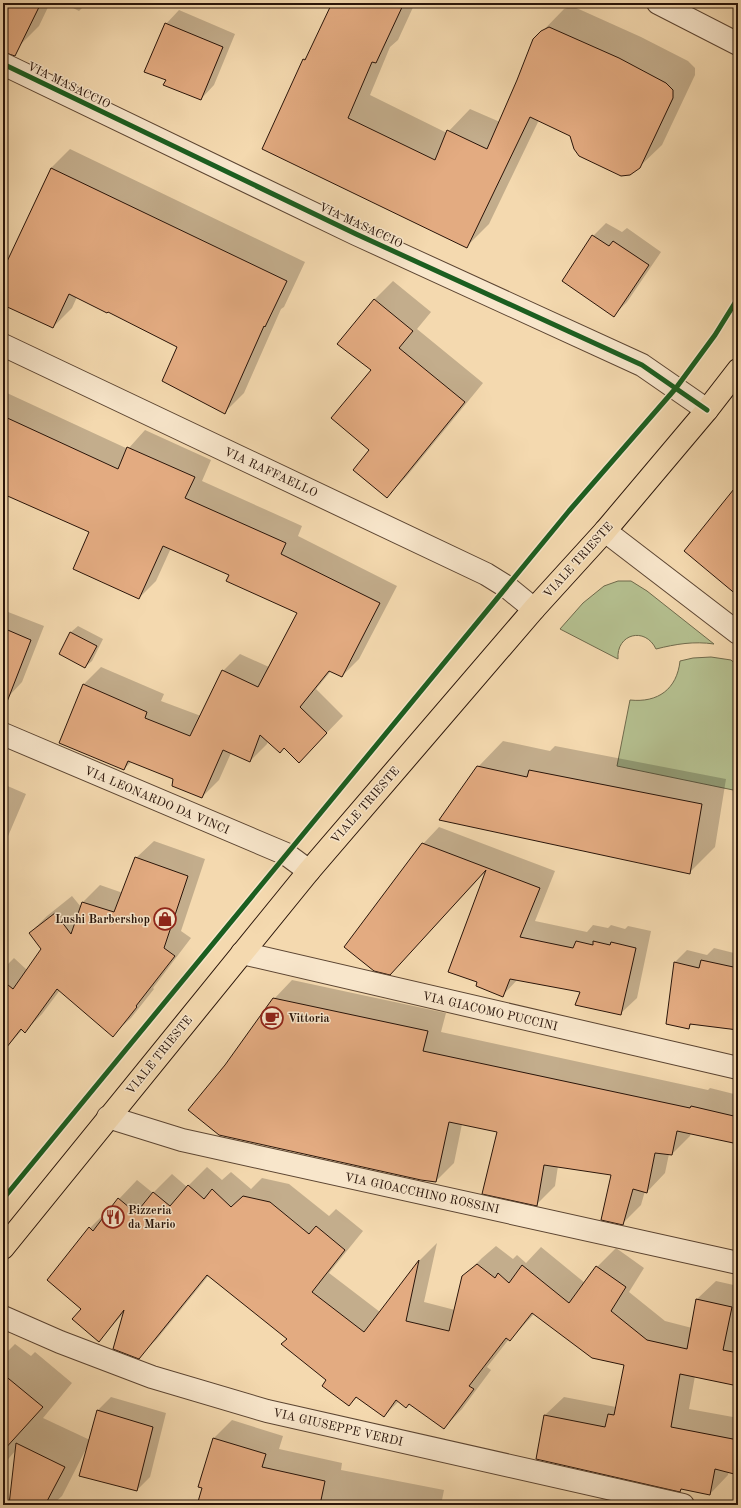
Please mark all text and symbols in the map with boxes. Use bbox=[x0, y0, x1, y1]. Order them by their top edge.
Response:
street label: VIA MASACCIO bbox=[25, 61, 112, 111]
street label: VIA MASACCIO bbox=[317, 201, 404, 251]
street label: VIA RAFFAELLO bbox=[222, 446, 319, 500]
street label: VIALE TRIESTE bbox=[542, 521, 616, 601]
street label: VIA LEONARDO DA VINCI bbox=[82, 765, 231, 837]
street label: VIALE TRIESTE bbox=[329, 765, 402, 846]
shop icon: Lushi Barbershop bbox=[152, 906, 178, 932]
place label: Lushi Barbershop bbox=[55, 914, 150, 926]
street label: VIA GIACOMO PUCCINI bbox=[421, 991, 559, 1033]
cafe icon: Vittoria bbox=[259, 1005, 285, 1031]
place label: Vittoria bbox=[288, 1013, 330, 1025]
street label: VIALE TRIESTE bbox=[124, 1014, 195, 1097]
street label: VIA GIOACCHINO ROSSINI bbox=[343, 1172, 501, 1216]
restaurant icon: Pizzeria da Mario bbox=[100, 1204, 126, 1230]
place label: Pizzeria da Mario bbox=[128, 1205, 176, 1231]
street label: VIA GIUSEPPE VERDI bbox=[272, 1407, 404, 1449]

